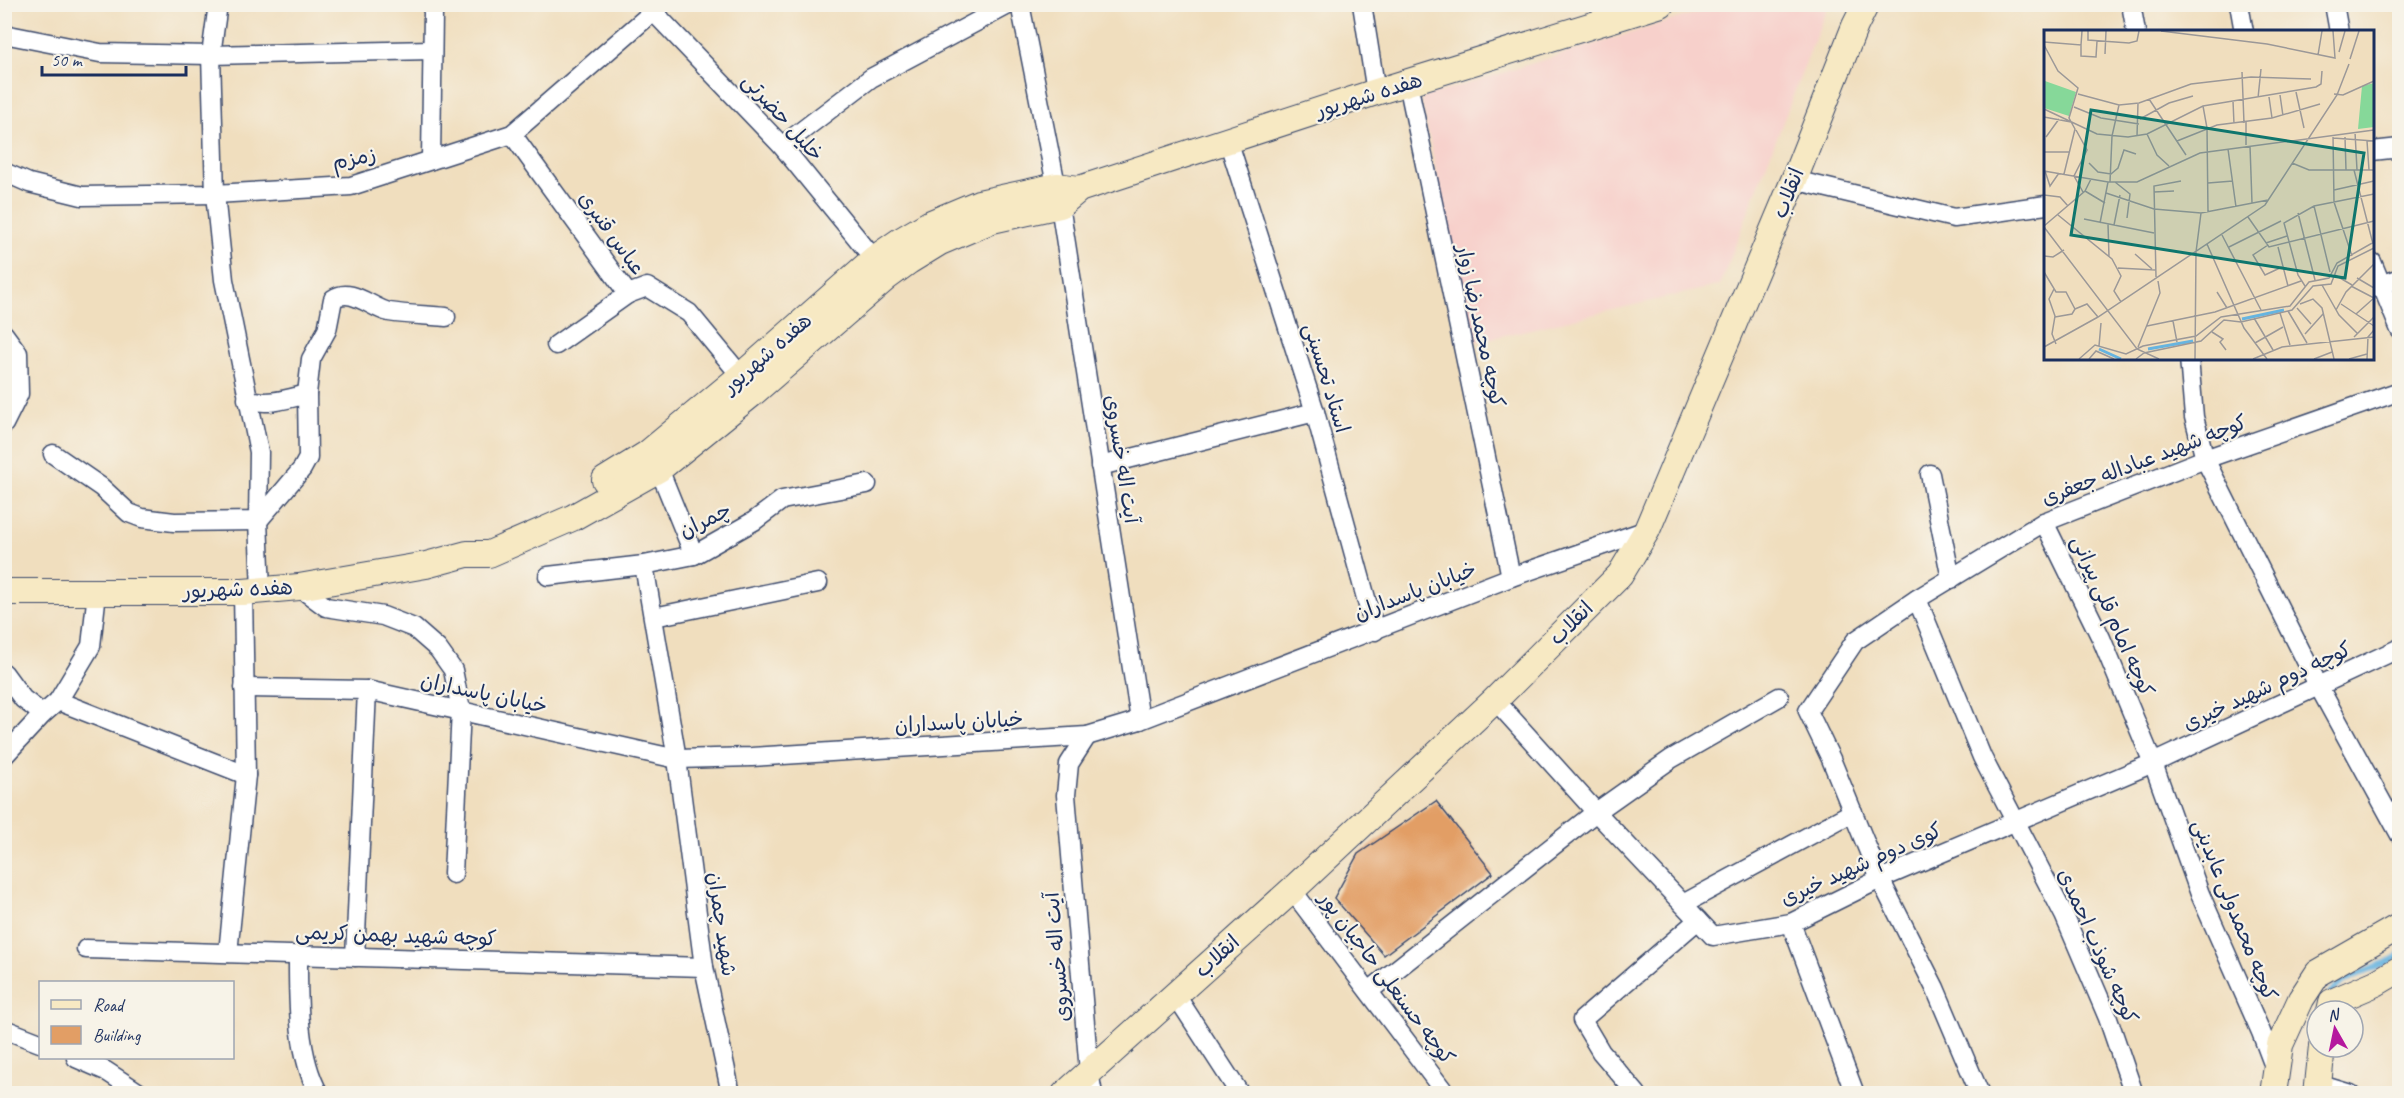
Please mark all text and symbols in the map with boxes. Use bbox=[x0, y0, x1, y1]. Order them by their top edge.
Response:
inset map bbox=[2044, 30, 2374, 360]
scale bar bbox=[42, 39, 186, 77]
text: 50 m bbox=[51, 49, 84, 71]
street label: هفده شهریور bbox=[1311, 66, 1425, 124]
street label: خلیل حضرتی bbox=[736, 68, 829, 167]
street label: زمزم bbox=[330, 141, 379, 178]
street label: انقلاب bbox=[1766, 164, 1810, 222]
street label: عباس قنبری bbox=[573, 186, 651, 280]
street label: کوچه محمدرضا زوار bbox=[1451, 240, 1511, 410]
street label: هفده شهریور bbox=[715, 307, 817, 400]
street label: استاد تحسینی bbox=[1297, 320, 1356, 436]
street label: آیت اله خسروی bbox=[1099, 393, 1145, 526]
street label: کوچه شهید عباداله جعفری bbox=[2038, 409, 2250, 511]
street label: چمران bbox=[675, 496, 735, 544]
street label: کوچه امام قلی پیرانی bbox=[2063, 531, 2160, 702]
street label: خیابان پاسداران bbox=[1350, 556, 1480, 626]
street label: هفده شهریور bbox=[180, 574, 294, 604]
street label: انقلاب bbox=[1543, 595, 1599, 651]
street label: کوچه دوم شهید خیری bbox=[2179, 636, 2357, 739]
street label: خیابان پاسداران bbox=[418, 667, 550, 719]
street label: خیابان پاسداران bbox=[894, 706, 1024, 738]
street label: کوچه محمدولی عابدینی bbox=[2186, 815, 2283, 1005]
street label: کوی دوم شهید خیری bbox=[1776, 817, 1947, 914]
street label: کوچه شوذب احمدی bbox=[2052, 864, 2144, 1028]
street label: شهید چمران bbox=[702, 870, 742, 978]
street label: کوچه حسنعلی حاجیان پور bbox=[1311, 885, 1461, 1070]
street label: آیت اله خسروی bbox=[1038, 890, 1076, 1023]
street label: کوچه شهید بهمن کریمی bbox=[295, 918, 497, 953]
street label: انقلاب bbox=[1189, 929, 1245, 983]
legend bbox=[39, 981, 234, 1059]
text: Road bbox=[93, 994, 126, 1016]
north arrow bbox=[2305, 999, 2365, 1059]
text: N bbox=[2326, 1004, 2342, 1026]
text: Building bbox=[93, 1024, 142, 1046]

